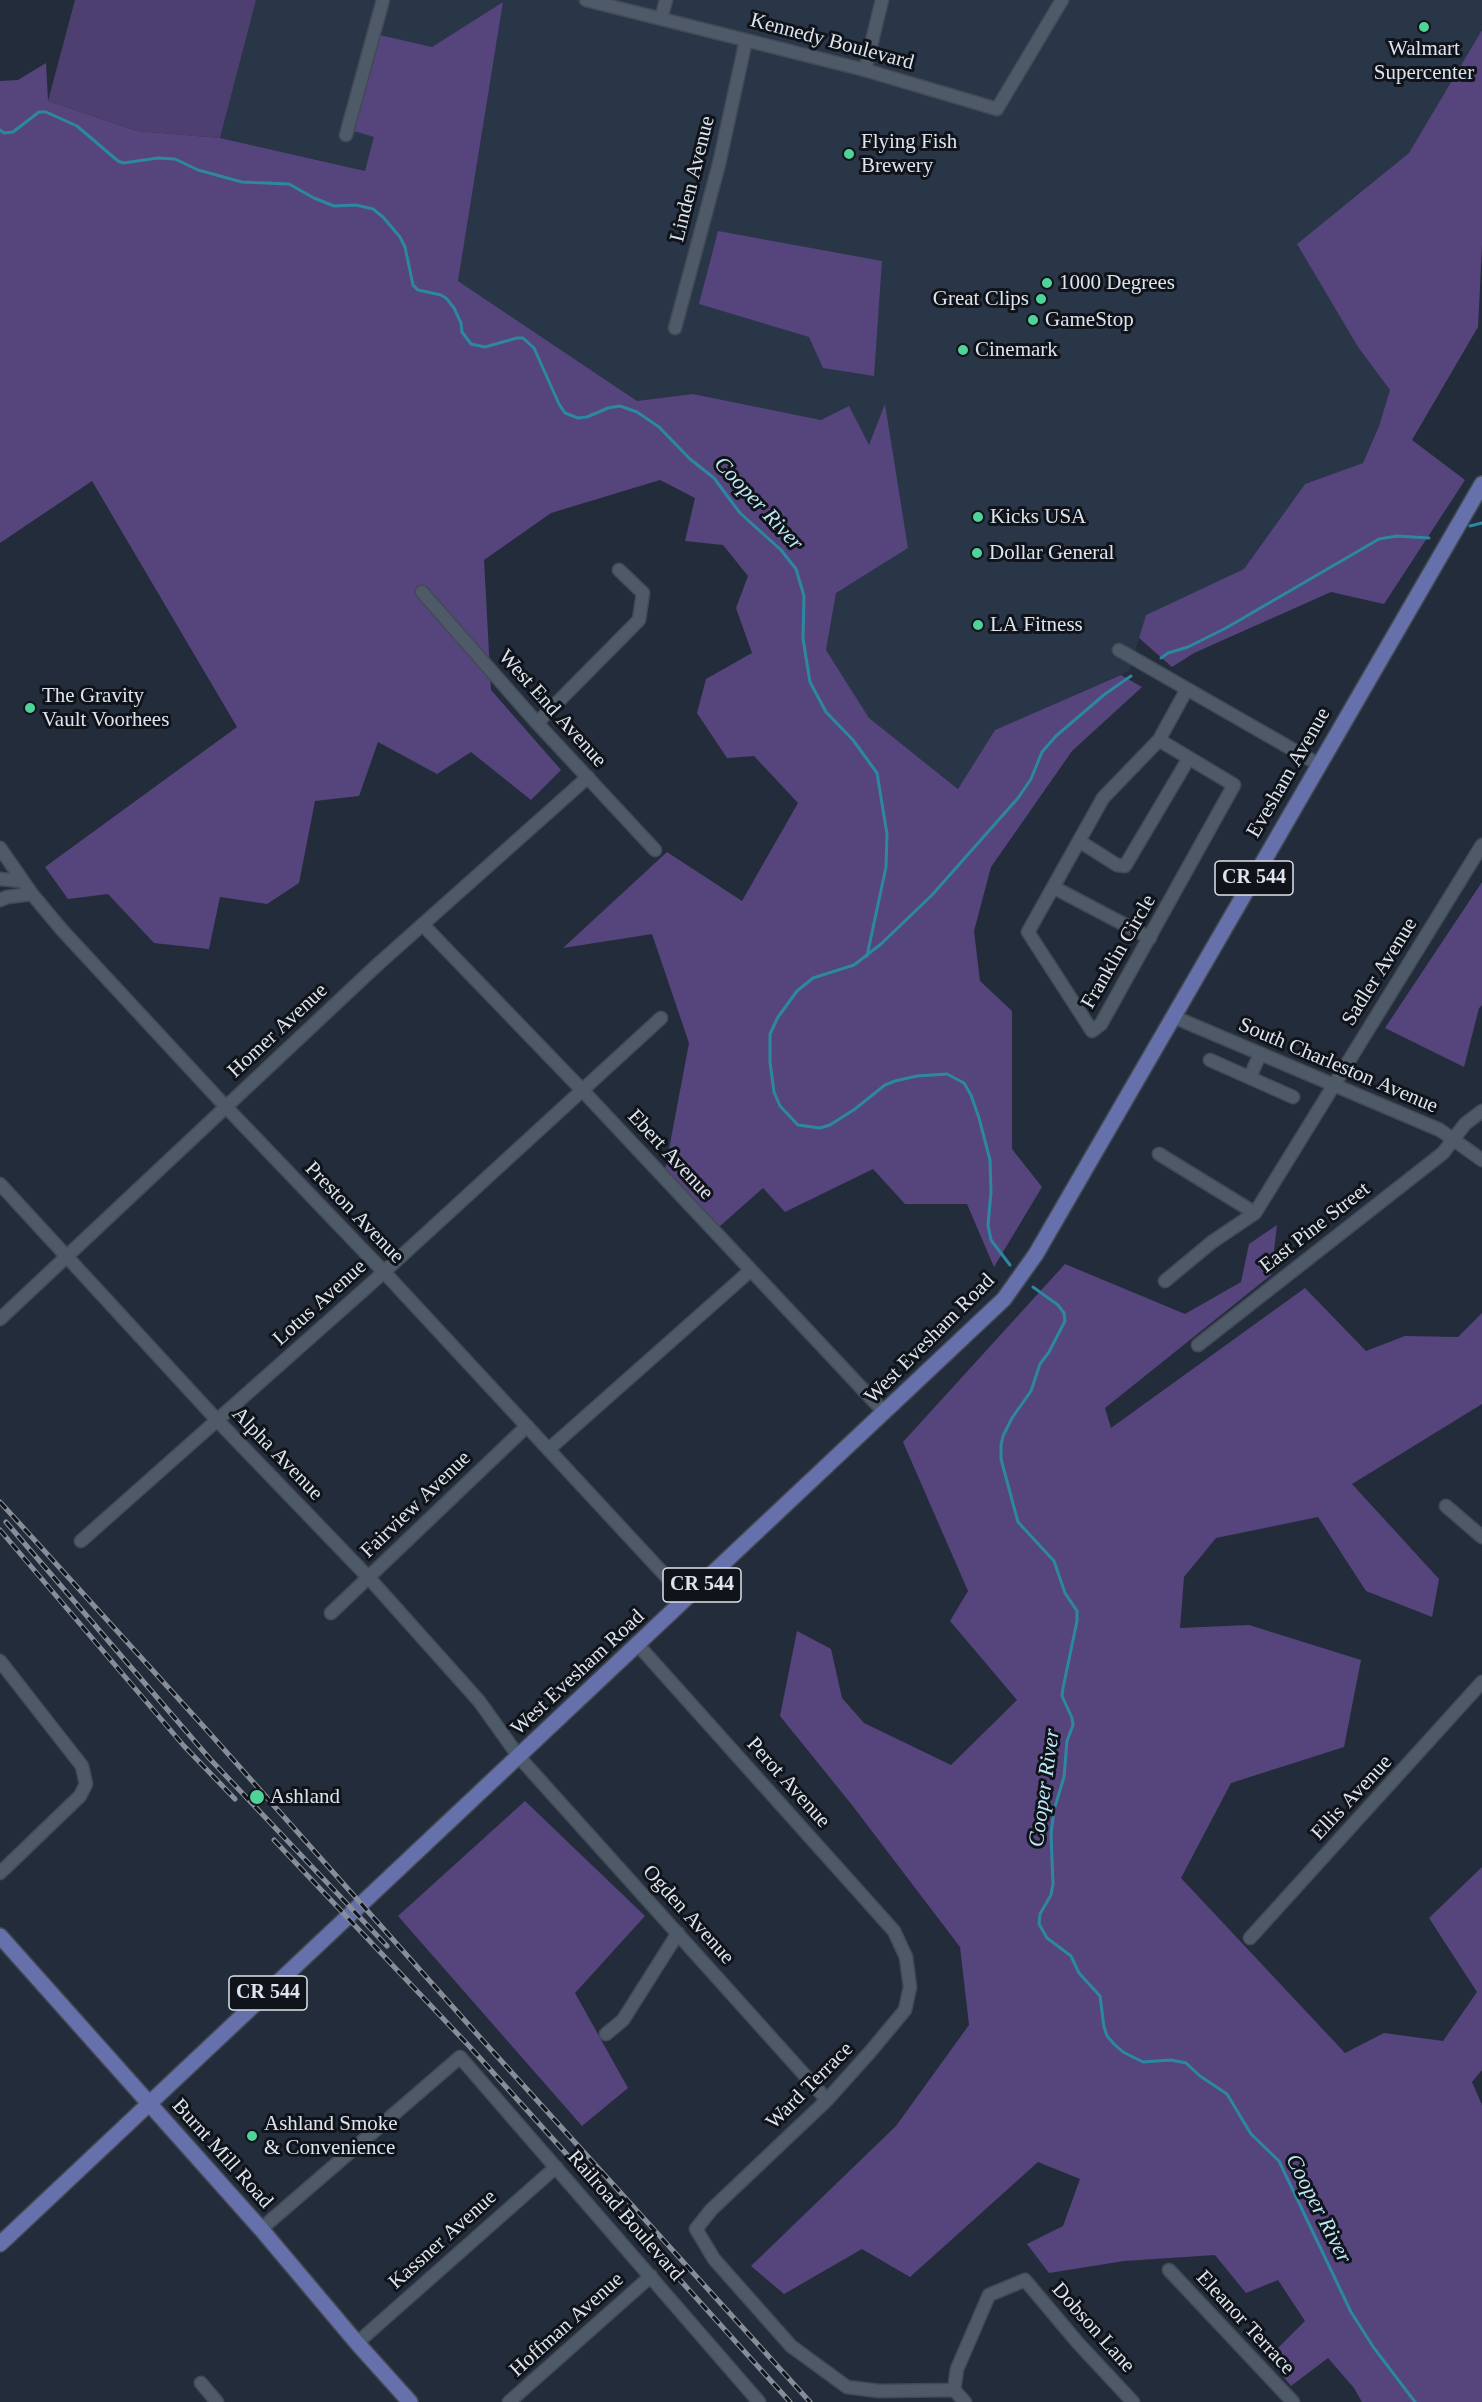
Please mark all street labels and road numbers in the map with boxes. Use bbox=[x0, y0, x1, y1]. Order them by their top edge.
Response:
street label: Kennedy Boulevard bbox=[747, 8, 917, 76]
street label: Linden Avenue bbox=[665, 114, 721, 244]
street label: West End Avenue bbox=[493, 645, 611, 773]
street label: Evesham Avenue bbox=[1242, 703, 1336, 843]
road number: CR 544 bbox=[1215, 861, 1293, 895]
street label: Franklin Circle bbox=[1076, 890, 1162, 1014]
street label: Sadler Avenue bbox=[1337, 913, 1423, 1031]
street label: Homer Avenue bbox=[223, 978, 333, 1084]
street label: South Charleston Avenue bbox=[1234, 1013, 1442, 1119]
street label: Ebert Avenue bbox=[622, 1105, 718, 1205]
street label: Preston Avenue bbox=[299, 1157, 409, 1269]
street label: East Pine Street bbox=[1255, 1177, 1375, 1279]
street label: Lotus Avenue bbox=[268, 1255, 372, 1351]
street label: West Evesham Road bbox=[860, 1269, 1000, 1409]
street label: Alpha Avenue bbox=[226, 1402, 328, 1506]
street label: Fairview Avenue bbox=[356, 1446, 476, 1564]
road number: CR 544 bbox=[663, 1568, 741, 1602]
street label: West Evesham Road bbox=[506, 1605, 650, 1741]
street label: Perot Avenue bbox=[741, 1732, 835, 1834]
street label: Ellis Avenue bbox=[1306, 1750, 1398, 1846]
street label: Ogden Avenue bbox=[637, 1860, 739, 1970]
road number: CR 544 bbox=[229, 1976, 307, 2010]
street label: Ward Terrace bbox=[761, 2037, 859, 2135]
street label: Burnt Mill Road bbox=[166, 2094, 278, 2214]
street label: Railroad Boulevard bbox=[561, 2145, 689, 2287]
street label: Kassner Avenue bbox=[384, 2185, 502, 2295]
street label: Eleanor Terrace bbox=[1190, 2266, 1300, 2380]
street label: Hoffman Avenue bbox=[505, 2267, 629, 2383]
street label: Dobson Lane bbox=[1046, 2278, 1140, 2378]

